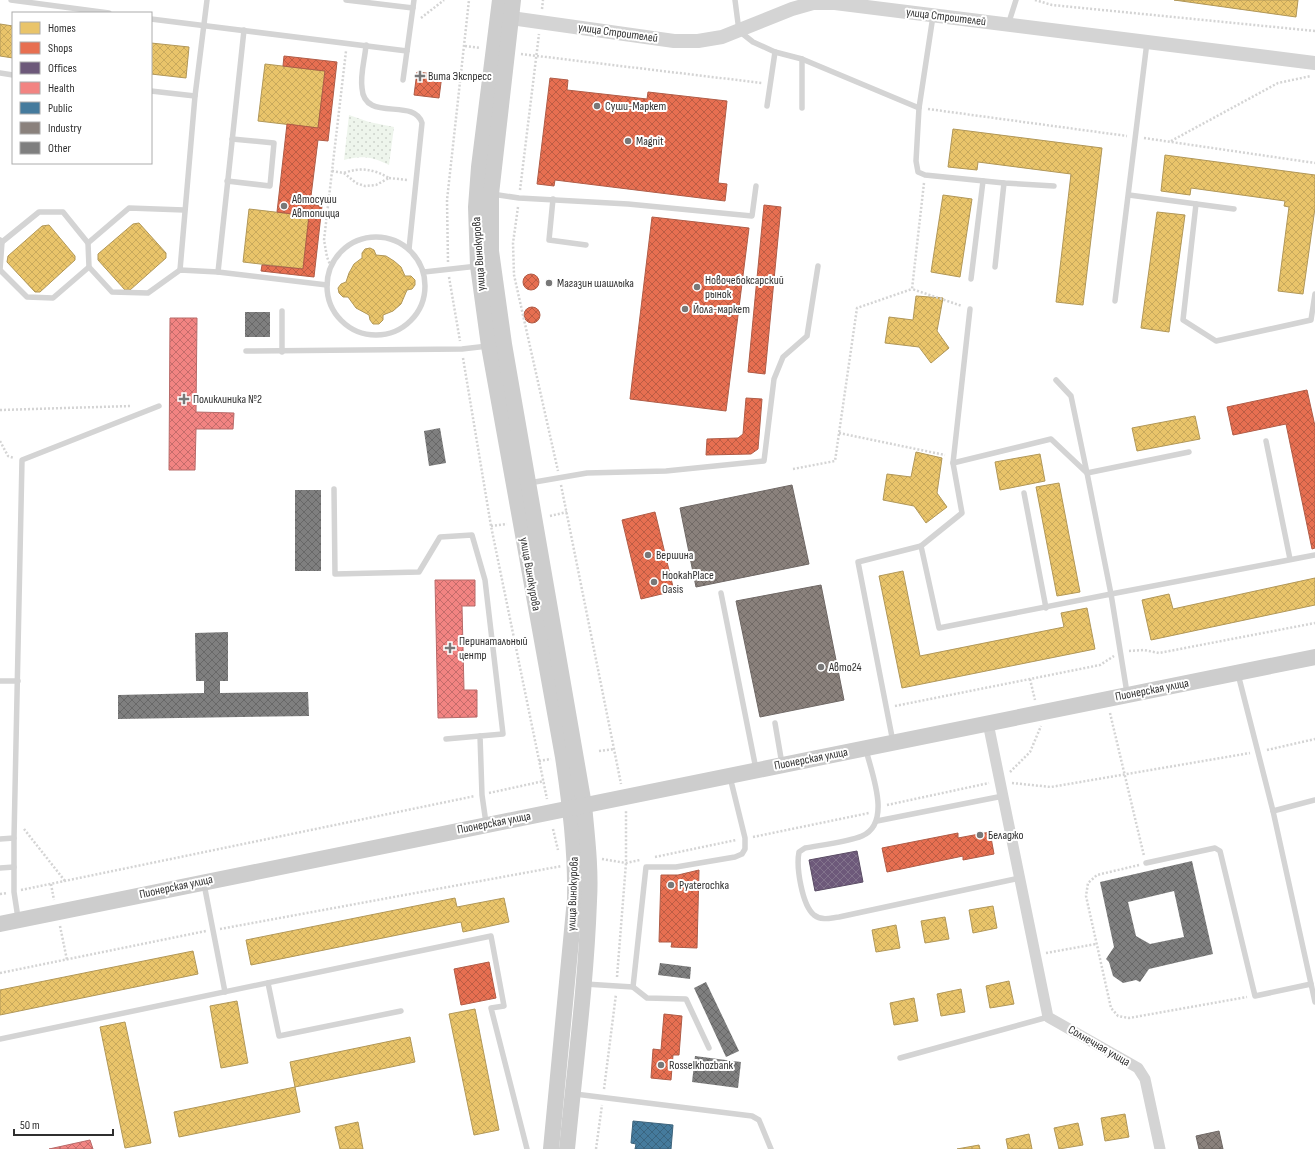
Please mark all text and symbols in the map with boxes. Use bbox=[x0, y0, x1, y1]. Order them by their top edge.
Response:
street label: улица Строителей bbox=[905, 5, 987, 29]
legend bbox=[12, 12, 152, 164]
street label: улица Строителей bbox=[577, 20, 659, 46]
text: Homes bbox=[48, 21, 76, 36]
text: Shops bbox=[48, 41, 73, 56]
text: Offices bbox=[48, 61, 77, 76]
place label: Вита Экспресс bbox=[428, 69, 492, 84]
marker: Вита Экспресс bbox=[415, 71, 425, 81]
text: Health bbox=[48, 81, 75, 96]
place label: Суши-Маркет bbox=[605, 99, 666, 114]
text: Public bbox=[48, 101, 73, 116]
marker: Суши-Маркет bbox=[592, 101, 602, 111]
text: Industry bbox=[48, 121, 82, 136]
place label: Magnit bbox=[636, 134, 664, 149]
marker: Magnit bbox=[623, 136, 633, 146]
text: Other bbox=[48, 141, 72, 156]
place label: Автосуши Автопицца bbox=[291, 192, 340, 221]
marker: Автосуши Автопицца bbox=[279, 201, 289, 211]
street label: улица Винокурова bbox=[469, 216, 489, 292]
place label: Новочебоксарский рынок bbox=[705, 273, 784, 302]
place label: Магазин шашлыка bbox=[557, 276, 634, 291]
marker: Магазин шашлыка bbox=[544, 278, 554, 288]
marker: Новочебоксарский рынок bbox=[692, 282, 702, 292]
place label: Йола-маркет bbox=[693, 302, 750, 317]
marker: Йола-маркет bbox=[680, 304, 690, 314]
place label: Поликлиника №2 bbox=[193, 392, 262, 407]
marker: Поликлиника №2 bbox=[178, 393, 190, 405]
street label: улица Винокурова bbox=[516, 536, 544, 612]
place label: Вершина bbox=[656, 548, 694, 563]
marker: Вершина bbox=[643, 550, 653, 560]
place label: HookahPlace Oasis bbox=[662, 568, 714, 597]
marker: HookahPlace Oasis bbox=[649, 577, 659, 587]
place label: Перинатальный центр bbox=[459, 634, 528, 663]
marker: Перинатальный центр bbox=[444, 642, 456, 654]
place label: Авто24 bbox=[828, 660, 862, 675]
marker: Авто24 bbox=[816, 662, 826, 672]
street label: Пионерская улица bbox=[1114, 675, 1191, 704]
street label: Пионерская улица bbox=[773, 744, 850, 773]
street label: Пионерская улица bbox=[456, 808, 533, 837]
place label: Беладжо bbox=[988, 828, 1024, 843]
marker: Беладжо bbox=[975, 830, 985, 840]
street label: улица Винокурова bbox=[564, 856, 582, 931]
street label: Пионерская улица bbox=[138, 872, 215, 902]
place label: Pyaterochka bbox=[679, 878, 729, 893]
marker: Pyaterochka bbox=[666, 880, 676, 890]
street label: Солнечная улица bbox=[1065, 1022, 1133, 1070]
place label: Rosselkhozbank bbox=[669, 1058, 734, 1073]
marker: Rosselkhozbank bbox=[656, 1060, 666, 1070]
scale bar bbox=[14, 1111, 113, 1137]
text: 50 m bbox=[20, 1118, 40, 1133]

